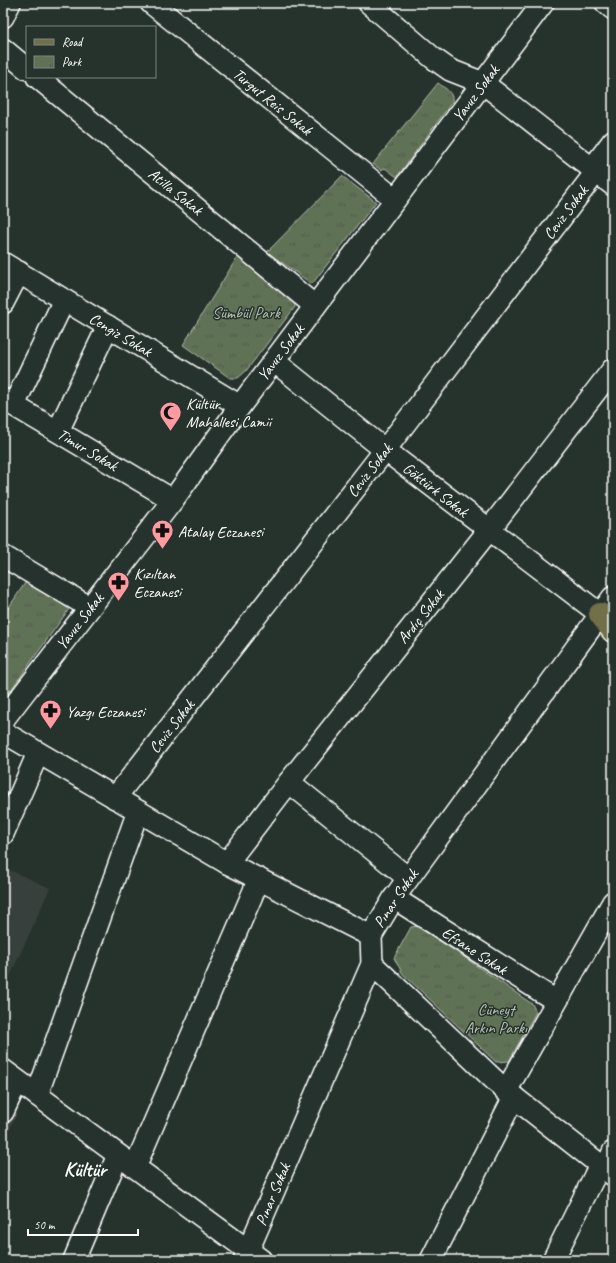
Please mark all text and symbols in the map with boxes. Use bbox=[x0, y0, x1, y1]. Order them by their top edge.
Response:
legend bbox=[26, 26, 156, 78]
text: Road bbox=[62, 34, 84, 50]
text: Park bbox=[62, 54, 83, 70]
street label: Yavuz Sokak bbox=[448, 60, 504, 126]
street label: Turgut Reis Sokak bbox=[229, 64, 317, 140]
street label: Atilla Sokak bbox=[144, 164, 208, 220]
street label: Ceviz Sokak bbox=[539, 181, 593, 243]
park label: Sümbül Park bbox=[212, 303, 281, 323]
street label: Cengiz Sokak bbox=[85, 308, 156, 362]
street label: Yavuz Sokak bbox=[253, 319, 309, 385]
place label: Kültür Mahallesi Camii bbox=[186, 394, 273, 432]
mosque icon: Kültür Mahallesi Camii bbox=[157, 399, 183, 432]
street label: Timur Sokak bbox=[54, 424, 122, 476]
street label: Ceviz Sokak bbox=[343, 439, 397, 501]
street label: Göktürk Sokak bbox=[399, 458, 473, 522]
pharmacy icon: Atalay Eczanesi bbox=[150, 518, 176, 551]
place label: Atalay Eczanesi bbox=[178, 522, 265, 542]
place label: Kızıltan Eczanesi bbox=[134, 564, 183, 602]
pharmacy icon: Kızıltan Eczanesi bbox=[106, 569, 132, 602]
street label: Ardıç Sokak bbox=[393, 585, 449, 648]
street label: Yavuz Sokak bbox=[52, 589, 109, 654]
street label: Ceviz Sokak bbox=[145, 695, 199, 757]
pharmacy icon: Yazgı Eczanesi bbox=[37, 698, 63, 731]
place label: Yazgı Eczanesi bbox=[66, 702, 147, 722]
street label: Pınar Sokak bbox=[369, 865, 423, 931]
street label: Efsane Sokak bbox=[438, 922, 512, 980]
park label: Cüneyt Arkın Parkı bbox=[465, 1000, 528, 1038]
district label: Kültür bbox=[64, 1157, 109, 1182]
street label: Pınar Sokak bbox=[251, 1159, 295, 1229]
scale bar bbox=[28, 1211, 138, 1237]
text: 50 m bbox=[34, 1217, 56, 1233]

